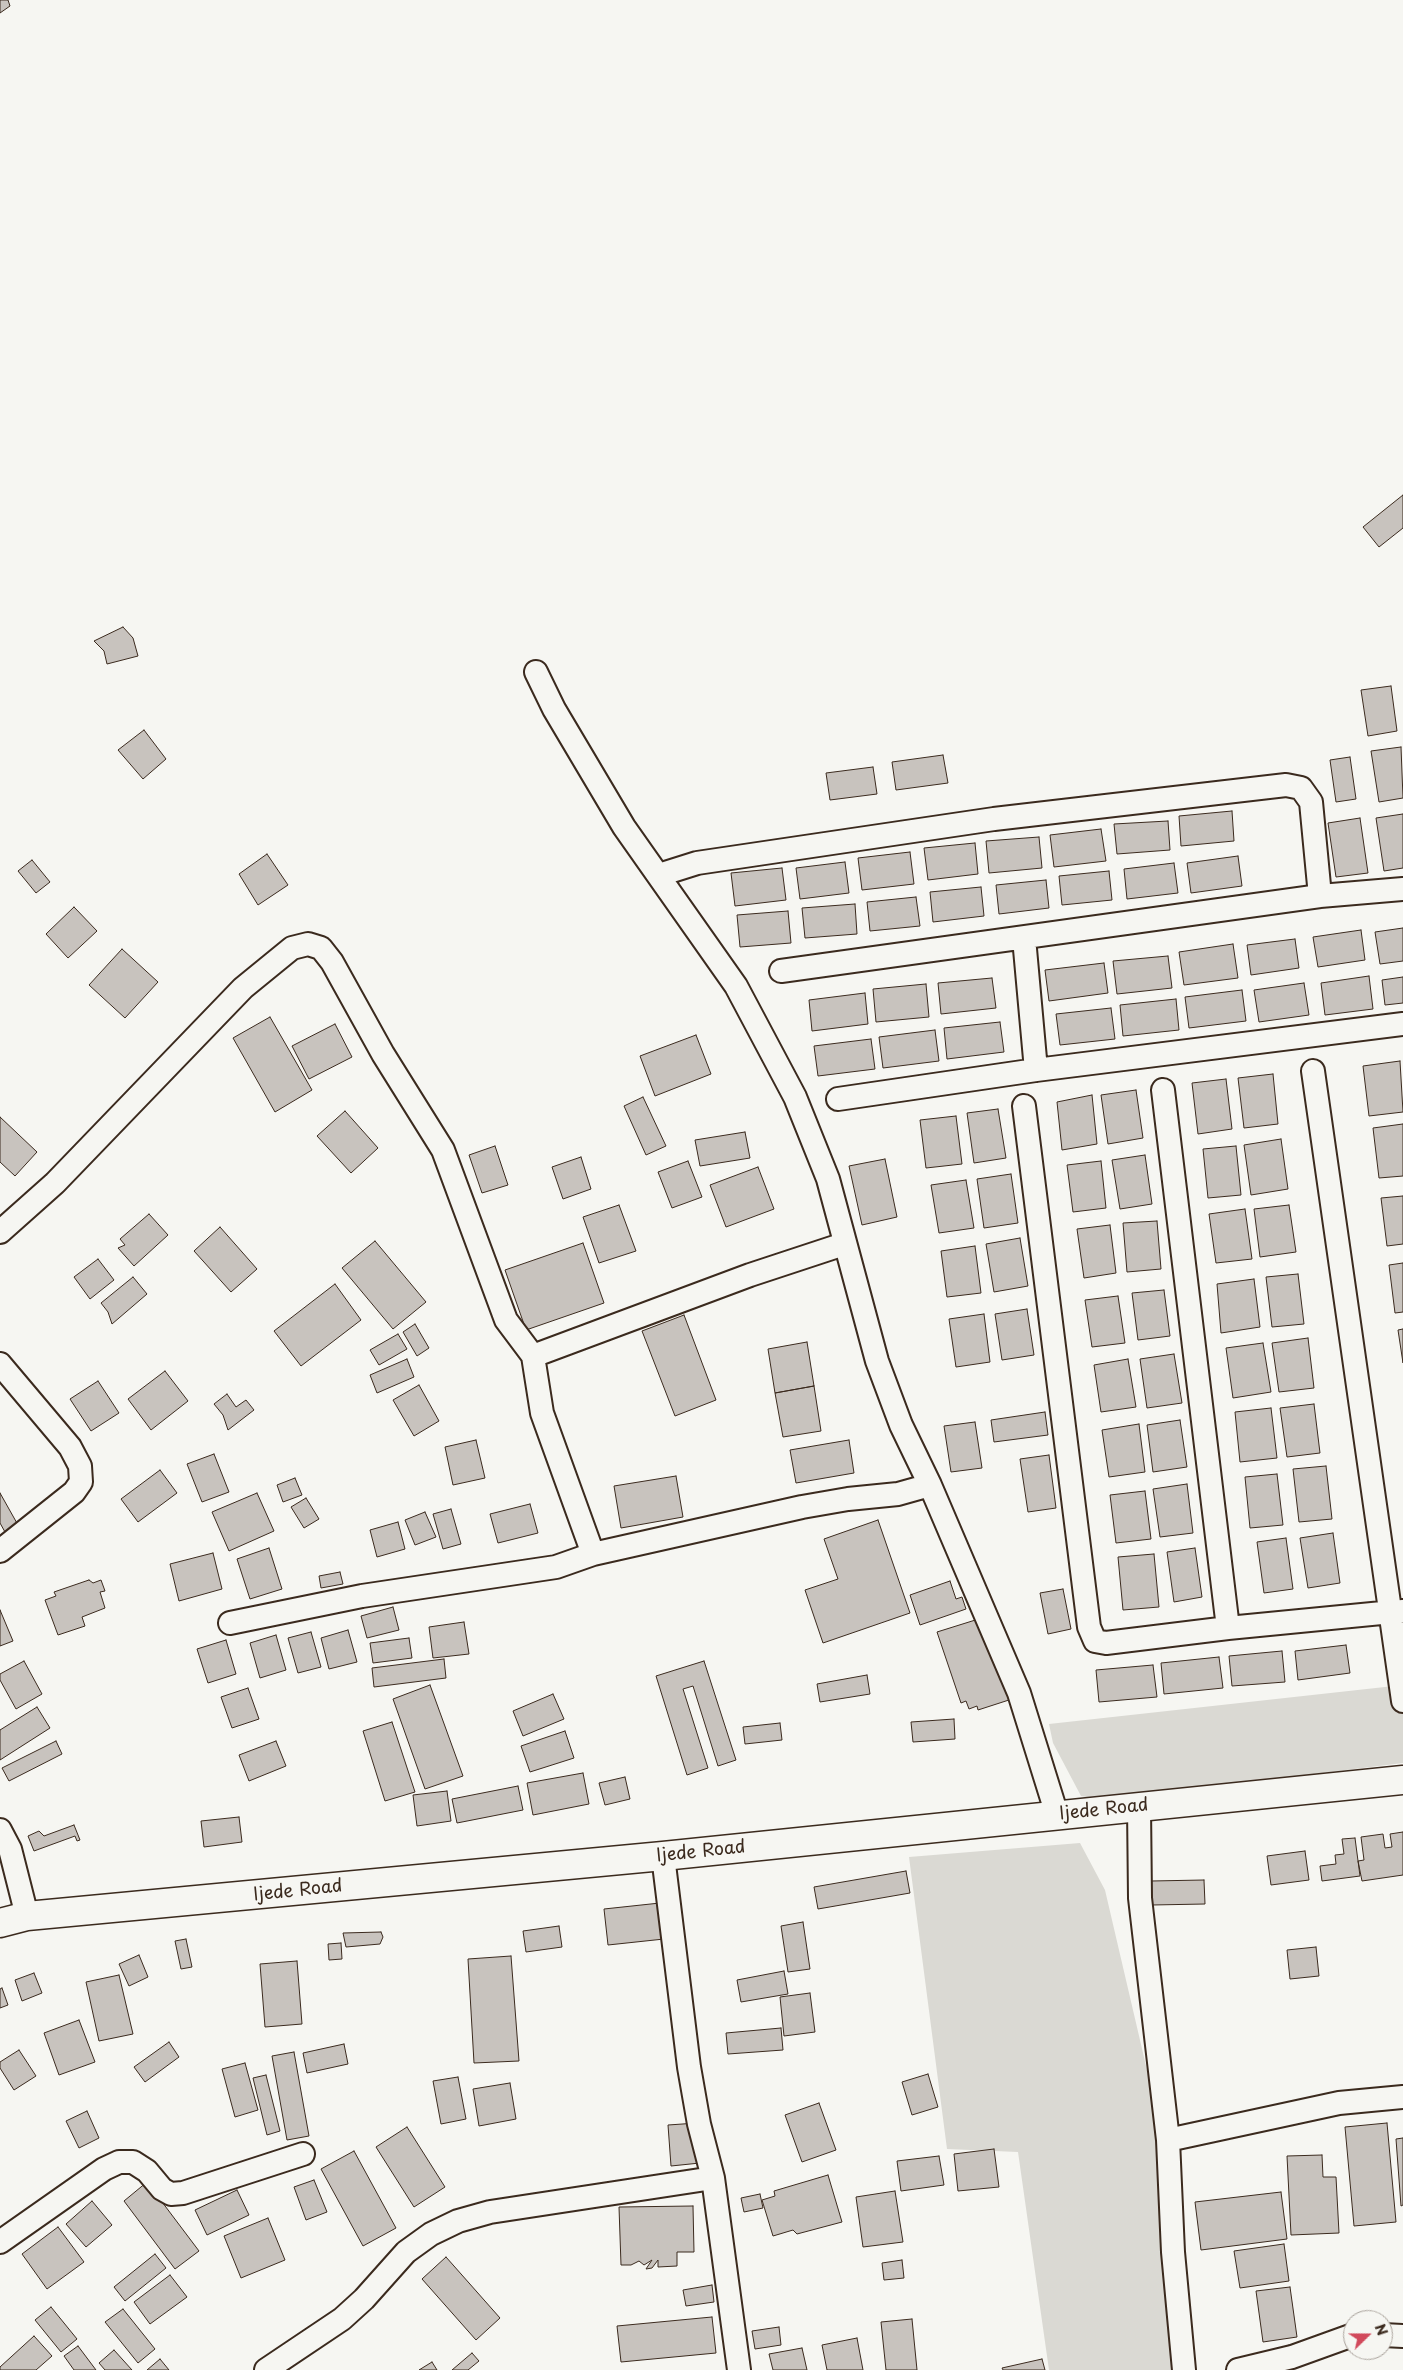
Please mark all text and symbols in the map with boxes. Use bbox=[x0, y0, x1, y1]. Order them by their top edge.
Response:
street label: Ijede Road bbox=[1058, 1795, 1150, 1825]
street label: Ijede Road bbox=[655, 1837, 747, 1867]
street label: Ijede Road bbox=[252, 1876, 344, 1906]
north arrow bbox=[1343, 2310, 1393, 2360]
text: N bbox=[1370, 2320, 1393, 2339]

